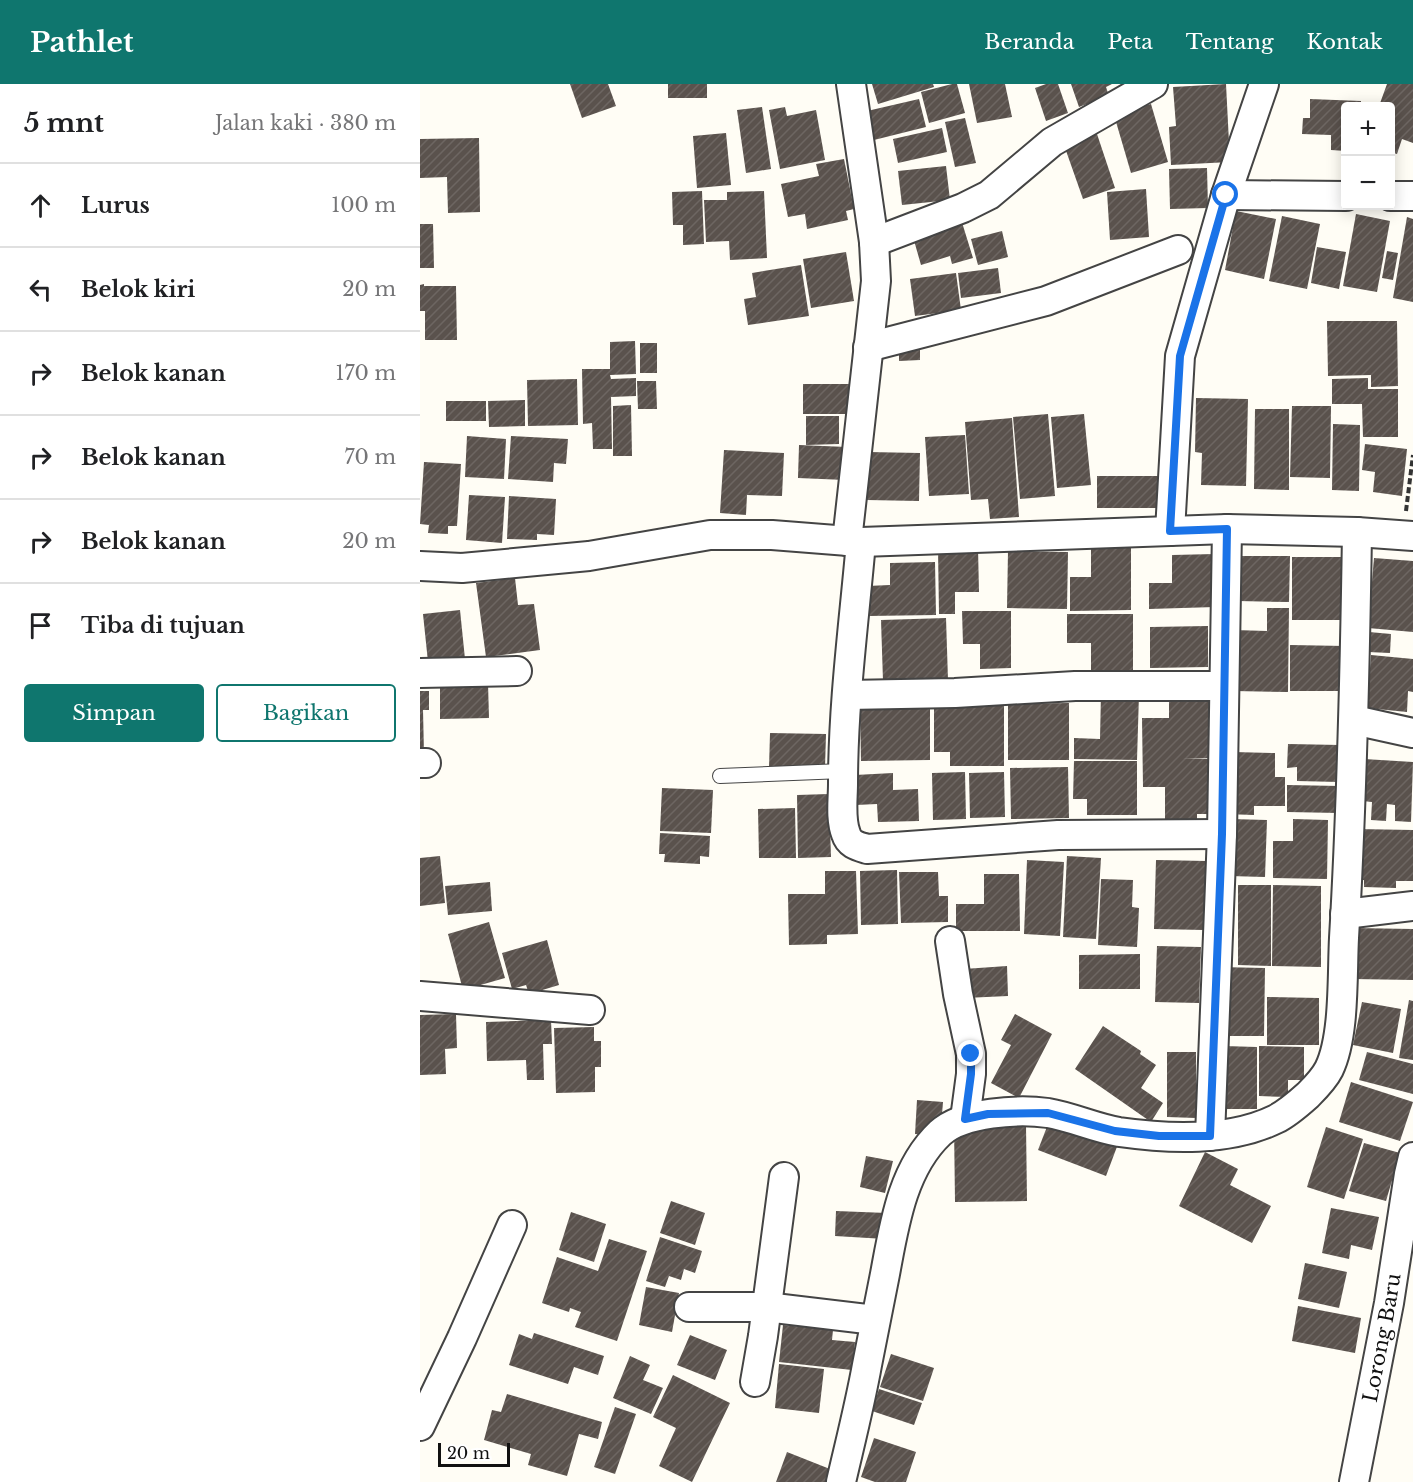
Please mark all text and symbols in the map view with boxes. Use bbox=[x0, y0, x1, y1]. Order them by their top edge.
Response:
text: Pathlet bbox=[30, 25, 134, 60]
text: Beranda bbox=[984, 29, 1074, 55]
text: Peta bbox=[1107, 29, 1153, 55]
text: Tentang bbox=[1186, 29, 1274, 55]
text: Kontak bbox=[1307, 29, 1383, 55]
map controls bbox=[1341, 102, 1395, 210]
button: + bbox=[1341, 102, 1395, 156]
text: 5 mnt bbox=[24, 107, 104, 139]
text: Jalan kaki · 380 m bbox=[215, 111, 396, 135]
button: − bbox=[1341, 156, 1395, 210]
route start bbox=[1212, 181, 1238, 207]
icon: ahead bbox=[24, 189, 57, 222]
text: Lurus bbox=[81, 192, 150, 219]
text: 100 m bbox=[331, 193, 396, 217]
icon: left bbox=[24, 273, 57, 306]
text: Belok kiri bbox=[81, 276, 195, 303]
text: 20 m bbox=[342, 277, 396, 301]
icon: right bbox=[24, 357, 57, 390]
text: Belok kanan bbox=[81, 360, 226, 387]
text: 170 m bbox=[336, 361, 396, 385]
icon: right bbox=[24, 441, 57, 474]
text: Belok kanan bbox=[81, 444, 226, 471]
text: 70 m bbox=[344, 445, 396, 469]
icon: right bbox=[24, 525, 57, 558]
text: Belok kanan bbox=[81, 528, 226, 555]
text: 20 m bbox=[342, 529, 396, 553]
icon: arrive bbox=[24, 609, 57, 642]
text: Tiba di tujuan bbox=[81, 612, 245, 639]
button: Simpan bbox=[24, 684, 204, 742]
button: Bagikan bbox=[216, 684, 396, 742]
route end bbox=[957, 1040, 983, 1066]
street label: Lorong Baru bbox=[1358, 1272, 1405, 1404]
scale bar bbox=[438, 1440, 510, 1468]
text: 20 m bbox=[447, 1443, 490, 1463]

